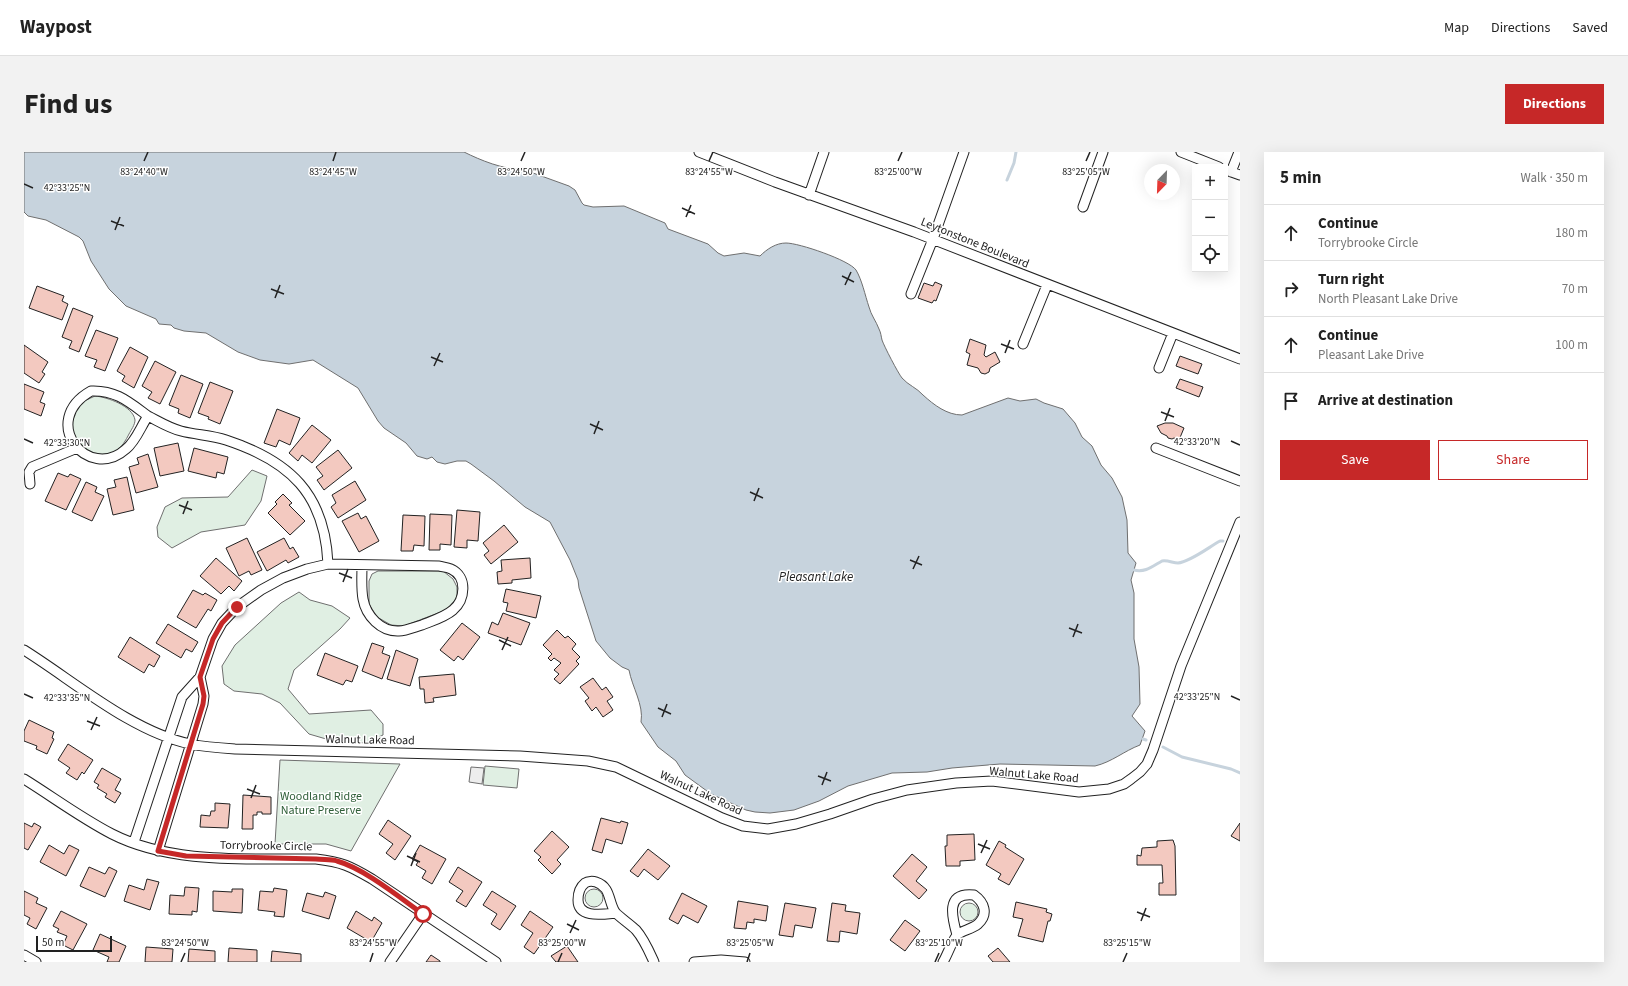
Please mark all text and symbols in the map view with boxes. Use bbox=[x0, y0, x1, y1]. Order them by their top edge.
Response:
text: Waypost bbox=[20, 14, 92, 41]
text: Map bbox=[1444, 18, 1469, 38]
text: Directions bbox=[1491, 18, 1550, 38]
text: Saved bbox=[1572, 18, 1608, 38]
text: Find us bbox=[24, 84, 112, 124]
button: Directions bbox=[1505, 84, 1604, 124]
north arrow bbox=[1144, 164, 1180, 200]
map controls bbox=[1192, 164, 1228, 272]
button: + bbox=[1192, 164, 1228, 200]
text: 83°24'40"W bbox=[120, 165, 168, 179]
text: 83°24'45"W bbox=[309, 165, 357, 179]
text: 83°24'50"W bbox=[497, 165, 545, 179]
text: 83°24'55"W bbox=[685, 165, 733, 179]
text: 83°25'00"W bbox=[874, 165, 922, 179]
text: 83°25'05"W bbox=[1062, 165, 1110, 179]
text: 5 min bbox=[1280, 166, 1321, 190]
text: Walk · 350 m bbox=[1520, 169, 1588, 187]
text: 42°33'25"N bbox=[44, 181, 90, 195]
button: − bbox=[1192, 200, 1228, 236]
street label: Leytonstone Boulevard bbox=[918, 213, 1032, 273]
text: Continue bbox=[1318, 213, 1378, 234]
icon: ahead bbox=[1280, 222, 1302, 244]
text: 180 m bbox=[1555, 224, 1588, 242]
text: Torrybrooke Circle bbox=[1318, 234, 1418, 252]
button: locate bbox=[1192, 236, 1228, 272]
text: Turn right bbox=[1318, 269, 1384, 290]
icon: right bbox=[1280, 278, 1302, 300]
text: 70 m bbox=[1562, 280, 1588, 298]
text: North Pleasant Lake Drive bbox=[1318, 290, 1458, 308]
text: Continue bbox=[1318, 325, 1378, 346]
icon: ahead bbox=[1280, 334, 1302, 356]
text: 100 m bbox=[1555, 336, 1588, 354]
text: Pleasant Lake Drive bbox=[1318, 346, 1424, 364]
icon: arrive bbox=[1280, 390, 1302, 412]
text: Arrive at destination bbox=[1318, 390, 1453, 411]
text: 42°33'20"N bbox=[1174, 435, 1220, 449]
text: 42°33'30"N bbox=[44, 436, 90, 450]
button: Save bbox=[1280, 440, 1430, 480]
button: Share bbox=[1438, 440, 1588, 480]
water label: Pleasant Lake bbox=[779, 568, 853, 586]
route end bbox=[228, 598, 246, 616]
text: 42°33'25"N bbox=[1174, 690, 1220, 704]
text: 42°33'35"N bbox=[44, 691, 90, 705]
street label: Walnut Lake Road bbox=[325, 731, 415, 749]
street label: Walnut Lake Road bbox=[989, 763, 1079, 787]
street label: Walnut Lake Road bbox=[657, 766, 745, 820]
park label: Woodland Ridge Nature Preserve bbox=[280, 788, 362, 819]
street label: Torrybrooke Circle bbox=[220, 837, 312, 855]
route start bbox=[414, 905, 432, 923]
scale bar bbox=[36, 934, 112, 953]
text: 50 m bbox=[42, 935, 64, 950]
text: 83°24'50"W bbox=[161, 936, 209, 950]
text: 83°24'55"W bbox=[349, 936, 397, 950]
text: 83°25'00"W bbox=[538, 936, 586, 950]
text: 83°25'05"W bbox=[726, 936, 774, 950]
text: 83°25'10"W bbox=[915, 936, 963, 950]
text: 83°25'15"W bbox=[1103, 936, 1151, 950]

